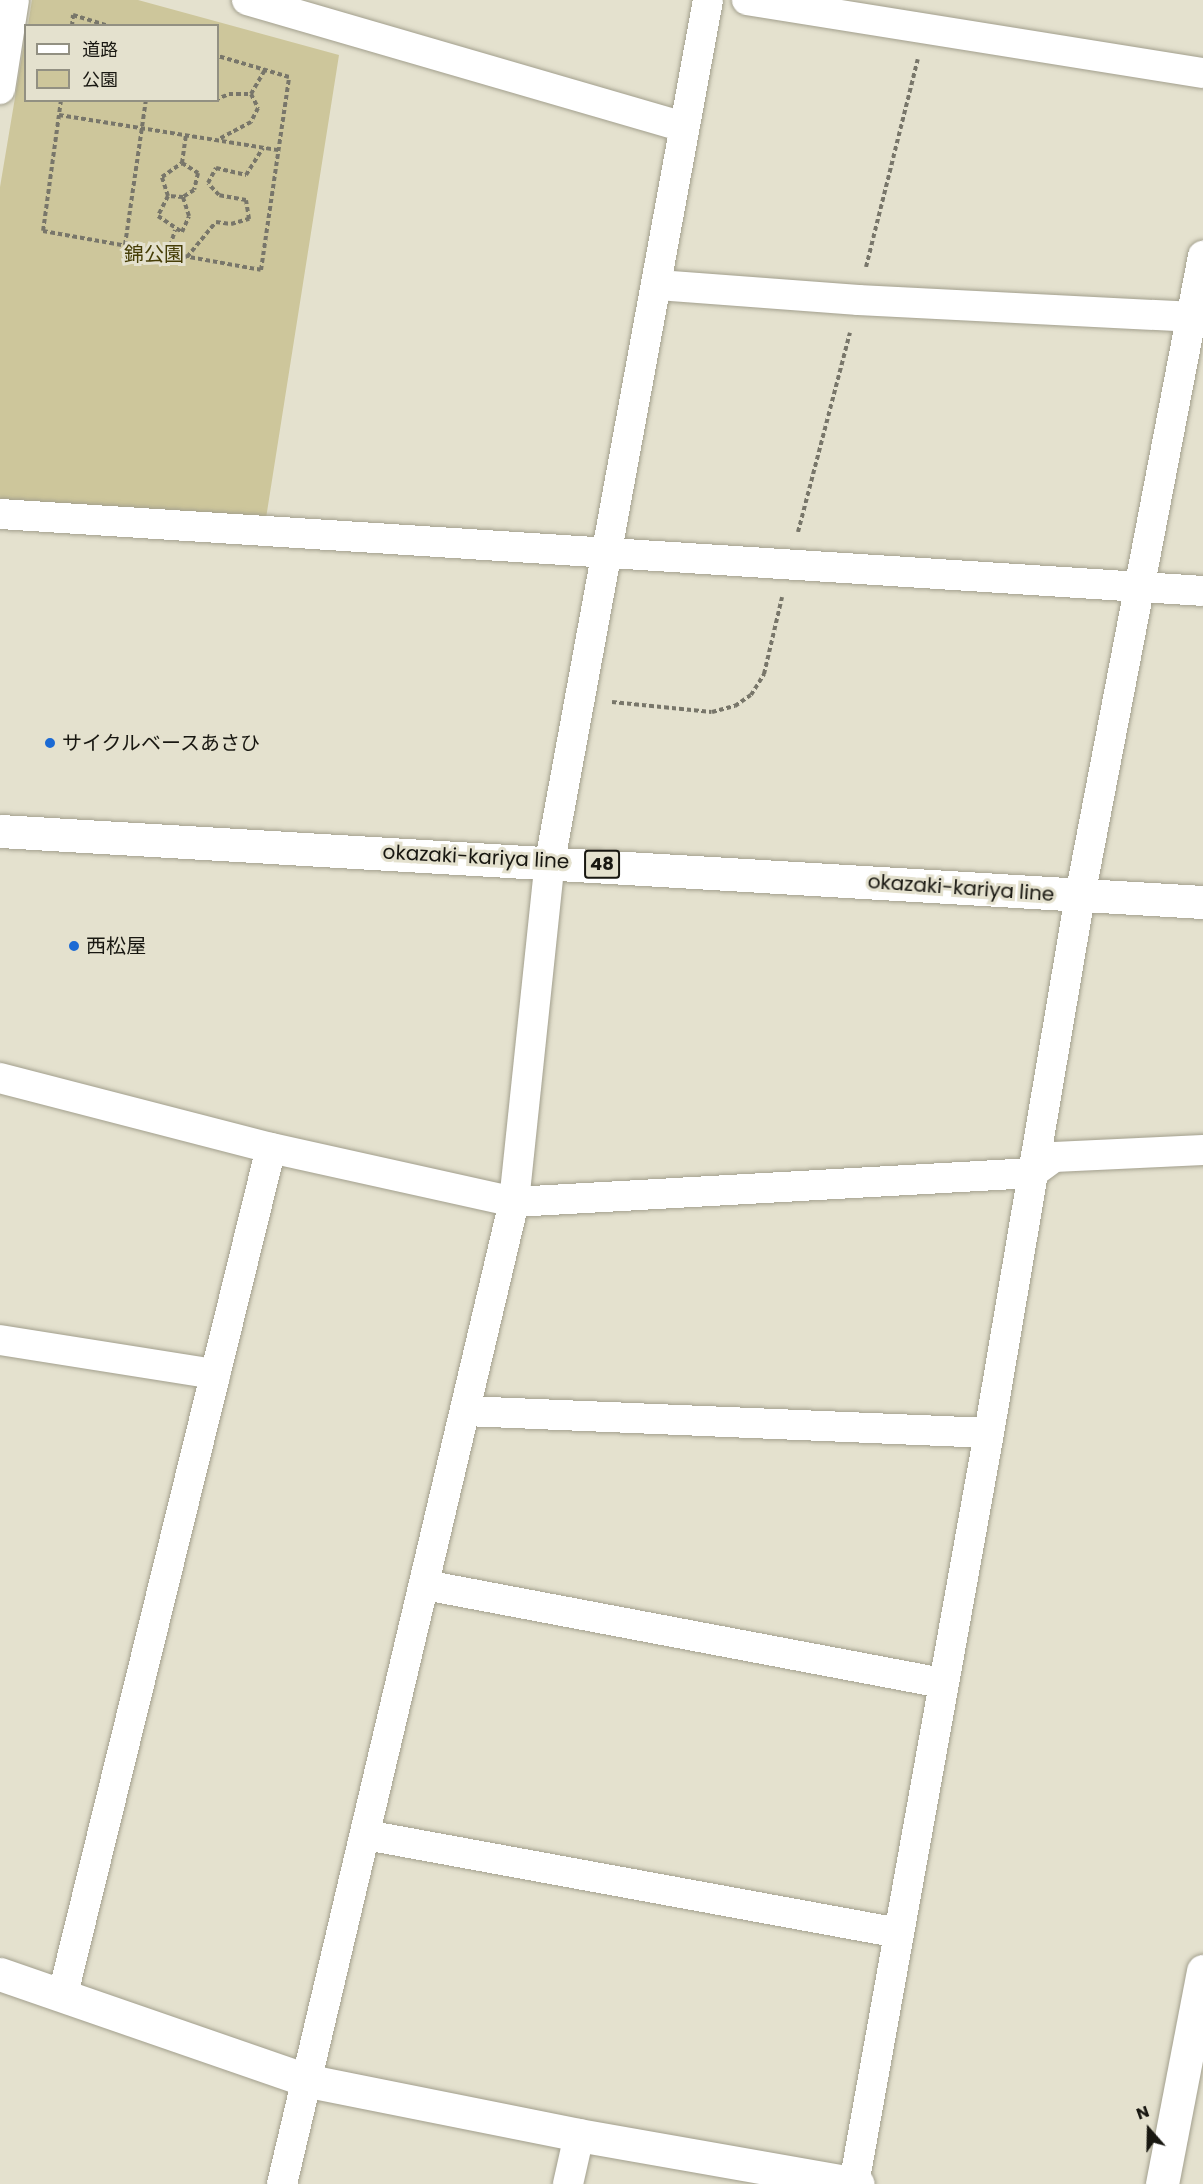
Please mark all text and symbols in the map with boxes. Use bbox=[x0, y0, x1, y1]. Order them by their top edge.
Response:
legend bbox=[24, 24, 219, 102]
text: 道路 bbox=[82, 37, 118, 62]
text: 公園 bbox=[82, 67, 118, 92]
park label: 錦公園 bbox=[124, 242, 184, 266]
place label: サイクルベースあさひ bbox=[62, 731, 262, 755]
marker: サイクルベースあさひ bbox=[43, 736, 57, 750]
street label: okazaki-kariya line bbox=[382, 840, 570, 874]
road number: 48 bbox=[584, 849, 620, 879]
street label: okazaki-kariya line bbox=[867, 870, 1055, 906]
place label: 西松屋 bbox=[86, 934, 146, 958]
marker: 西松屋 bbox=[67, 939, 81, 953]
north arrow bbox=[1119, 2100, 1179, 2160]
text: N bbox=[1133, 2100, 1152, 2125]

